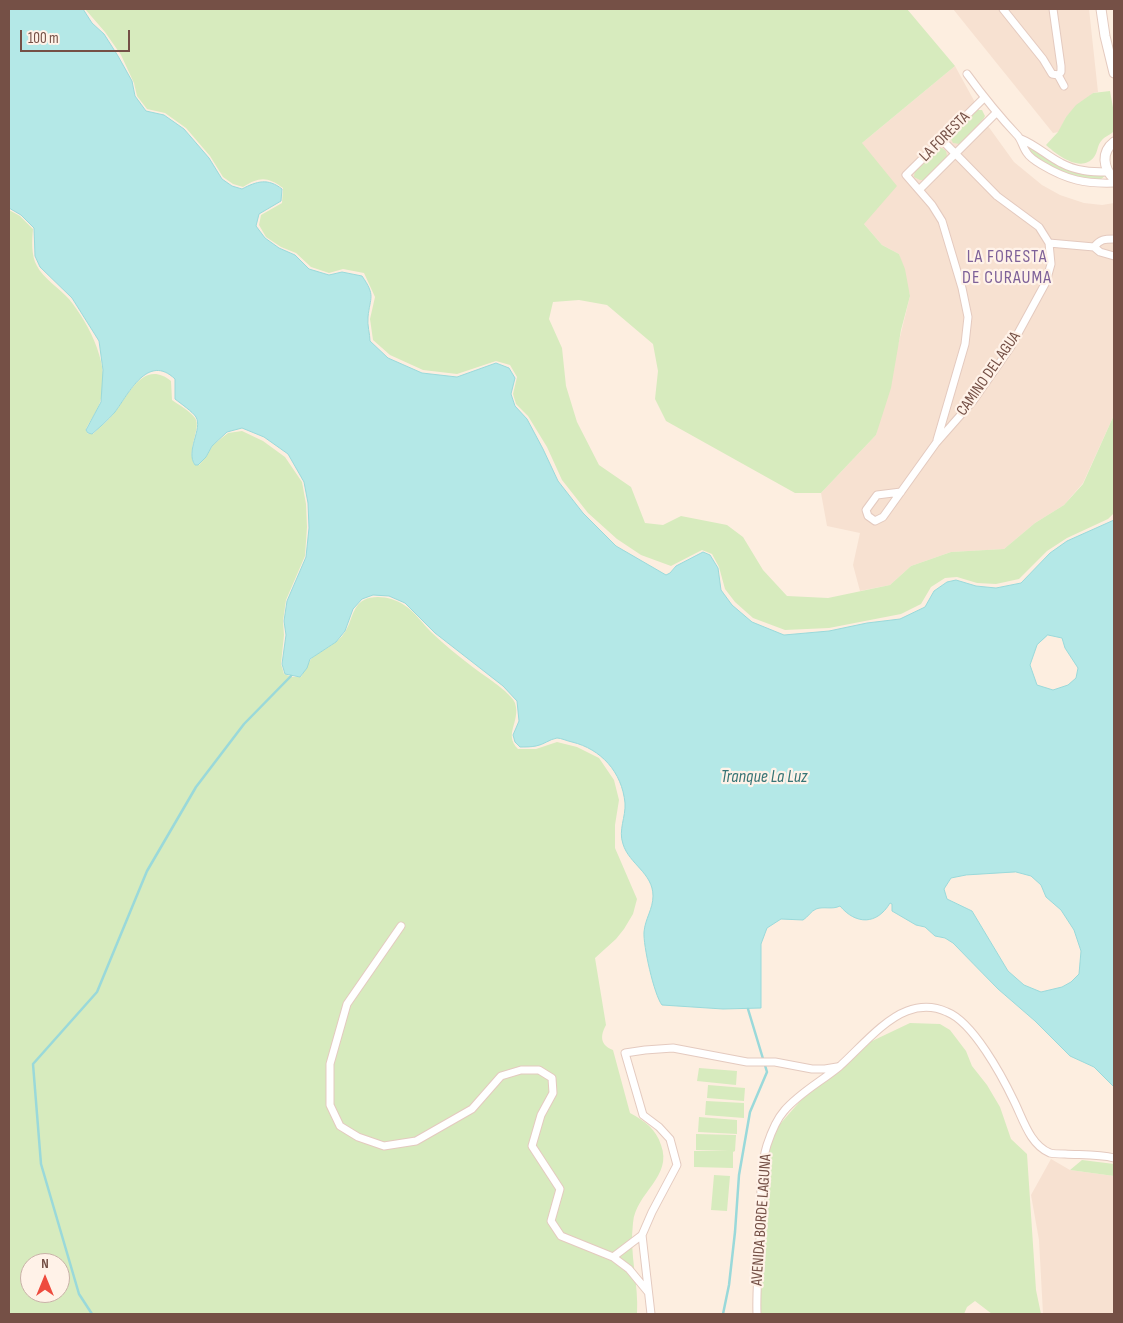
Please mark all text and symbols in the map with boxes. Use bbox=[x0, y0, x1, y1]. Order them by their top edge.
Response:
scale bar bbox=[22, 20, 132, 52]
text: 100 m bbox=[28, 29, 59, 48]
street label: LA FORESTA bbox=[916, 108, 974, 166]
district label: LA FORESTA DE CURAUMA bbox=[961, 246, 1053, 288]
street label: CAMINO DEL AGUA bbox=[953, 328, 1025, 420]
water label: Tranque La Luz bbox=[721, 766, 807, 788]
street label: AVENIDA BORDE LAGUNA bbox=[748, 1154, 776, 1286]
north arrow bbox=[20, 1253, 70, 1303]
text: N bbox=[41, 1255, 49, 1272]

